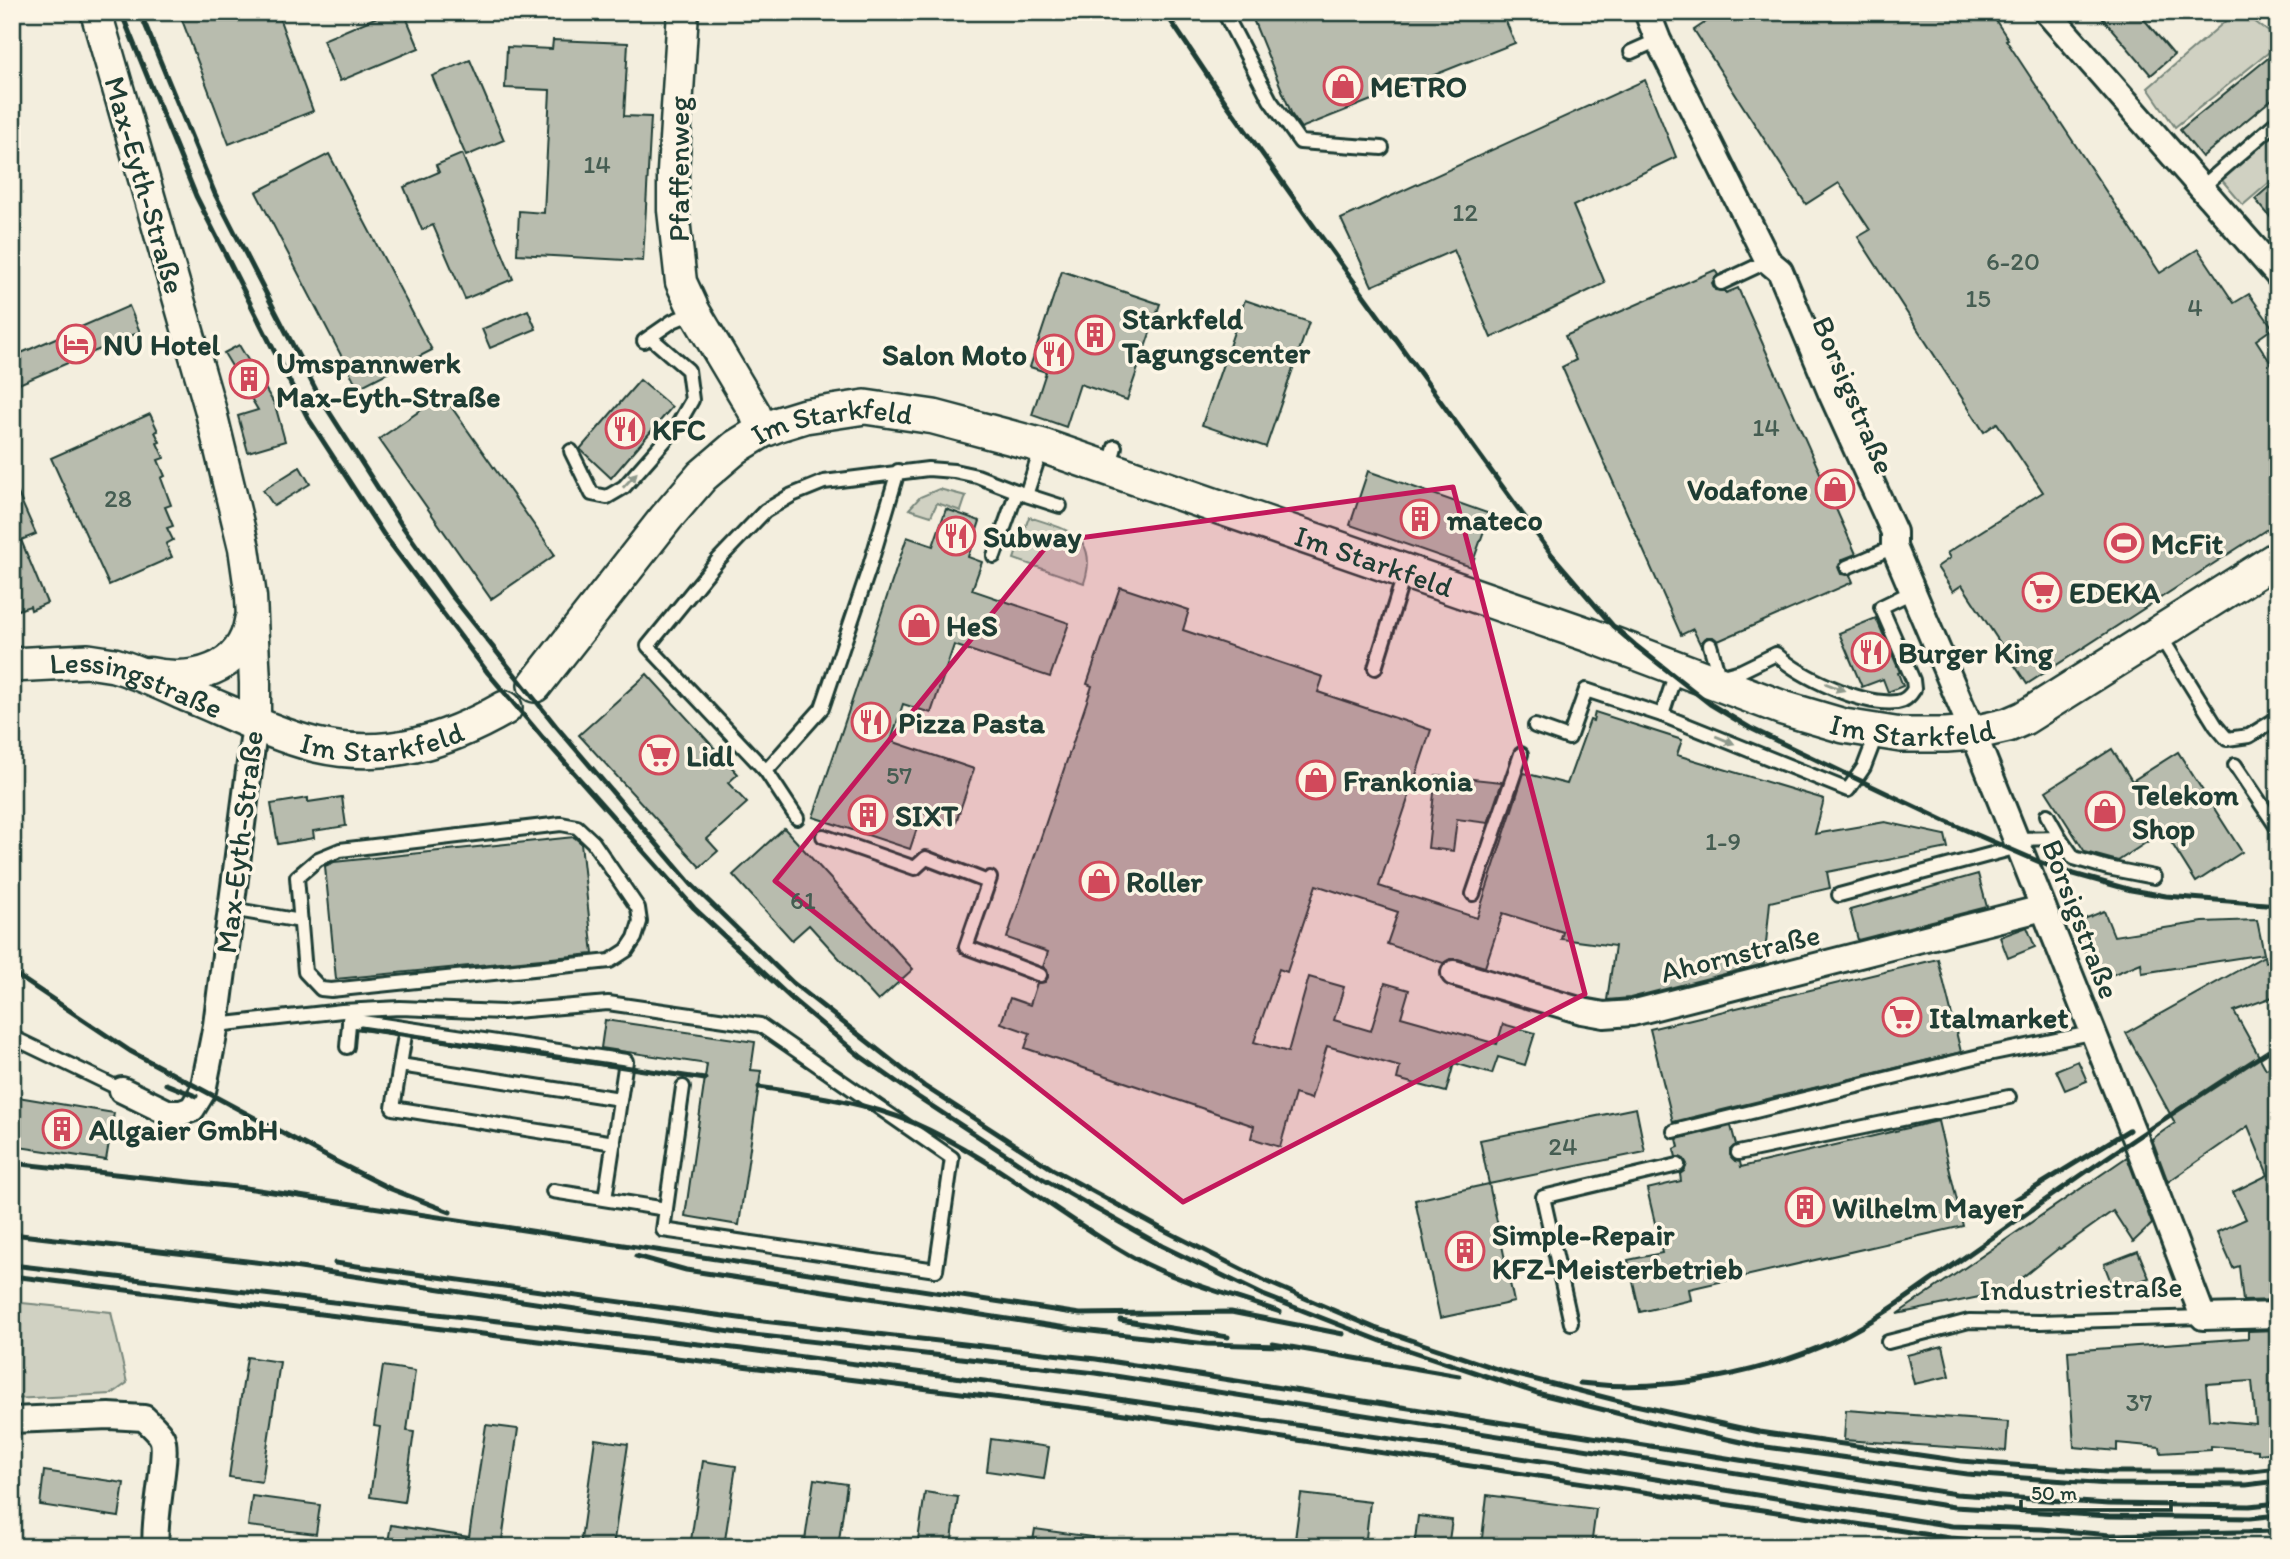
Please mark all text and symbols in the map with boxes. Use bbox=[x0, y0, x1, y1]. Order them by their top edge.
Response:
shop icon: METRO bbox=[1322, 65, 1364, 107]
place label: METRO bbox=[1370, 68, 1467, 105]
street label: Max-Eyth-Straße bbox=[96, 72, 194, 298]
street label: Pfaffenweg bbox=[660, 95, 697, 242]
house number: 14 bbox=[583, 148, 611, 180]
house number: 12 bbox=[1452, 196, 1478, 228]
house number: 6-20 bbox=[1986, 245, 2040, 277]
house number: 15 bbox=[1965, 282, 1991, 314]
house number: 4 bbox=[2187, 291, 2203, 323]
place label: Starkfeld Tagungscenter bbox=[1121, 300, 1311, 371]
street label: Borsigstraße bbox=[1804, 311, 1904, 479]
building icon: Starkfeld Tagungscenter bbox=[1074, 314, 1116, 356]
hotel icon: NU Hotel bbox=[55, 323, 97, 365]
place label: NU Hotel bbox=[103, 326, 220, 363]
restaurant icon: Salon Moto bbox=[1033, 333, 1075, 375]
place label: Salon Moto bbox=[882, 336, 1027, 373]
place label: Umspannwerk Max-Eyth-Straße bbox=[276, 344, 500, 415]
building icon: Umspannwerk Max-Eyth-Straße bbox=[228, 358, 270, 400]
street label: Im Starkfeld bbox=[744, 388, 916, 452]
restaurant icon: KFC bbox=[604, 408, 646, 450]
place label: KFC bbox=[652, 411, 706, 448]
house number: 14 bbox=[1752, 411, 1780, 443]
shop icon: Vodafone bbox=[1814, 468, 1856, 510]
place label: Vodafone bbox=[1687, 471, 1808, 508]
one-way arrow bbox=[621, 472, 637, 489]
house number: 28 bbox=[104, 482, 132, 514]
building icon: mateco bbox=[1399, 498, 1441, 540]
place label: mateco bbox=[1446, 501, 1543, 538]
restaurant icon: Subway bbox=[935, 515, 977, 557]
street label: Im Starkfeld bbox=[1290, 516, 1459, 605]
place label: Subway bbox=[983, 518, 1082, 555]
sports icon: McFit bbox=[2103, 522, 2145, 564]
place label: McFit bbox=[2151, 525, 2224, 562]
supermarket icon: EDEKA bbox=[2021, 571, 2063, 613]
place label: EDEKA bbox=[2069, 574, 2161, 611]
shop icon: HeS bbox=[898, 604, 940, 646]
place label: HeS bbox=[946, 607, 998, 644]
restaurant icon: Burger King bbox=[1850, 631, 1892, 673]
place label: Burger King bbox=[1898, 634, 2054, 671]
street label: Lessingstraße bbox=[48, 642, 229, 726]
one-way arrow bbox=[1824, 682, 1845, 693]
restaurant icon: Pizza Pasta bbox=[850, 701, 892, 743]
place label: Pizza Pasta bbox=[898, 704, 1045, 741]
street label: Im Starkfeld bbox=[1826, 704, 1999, 754]
street label: Im Starkfeld bbox=[296, 712, 469, 769]
street label: Max-Eyth-Straße bbox=[207, 728, 271, 956]
supermarket icon: Lidl bbox=[638, 734, 680, 776]
one-way arrow bbox=[1715, 735, 1736, 746]
place label: Lidl bbox=[686, 737, 734, 774]
house number: 57 bbox=[886, 759, 912, 791]
shop icon: Frankonia bbox=[1295, 759, 1337, 801]
place label: Frankonia bbox=[1343, 762, 1473, 799]
place label: Telekom Shop bbox=[2131, 776, 2239, 847]
shop icon: Telekom Shop bbox=[2084, 790, 2126, 832]
building icon: SIXT bbox=[847, 794, 889, 836]
place label: SIXT bbox=[895, 797, 959, 834]
house number: 1-9 bbox=[1705, 825, 1741, 857]
street label: Borsigstraße bbox=[2034, 834, 2128, 1004]
shop icon: Roller bbox=[1078, 860, 1120, 902]
place label: Roller bbox=[1126, 863, 1204, 900]
house number: 61 bbox=[790, 884, 816, 916]
street label: Ahornstraße bbox=[1656, 915, 1824, 991]
supermarket icon: Italmarket bbox=[1881, 996, 1923, 1038]
place label: Italmarket bbox=[1929, 999, 2069, 1036]
building icon: Allgaier GmbH bbox=[41, 1108, 83, 1150]
place label: Allgaier GmbH bbox=[88, 1111, 278, 1148]
house number: 24 bbox=[1548, 1130, 1578, 1162]
building icon: Wilhelm Mayer bbox=[1784, 1186, 1826, 1228]
place label: Wilhelm Mayer bbox=[1832, 1189, 2024, 1226]
place label: Simple-Repair KFZ-Meisterbetrieb bbox=[1492, 1216, 1743, 1287]
building icon: Simple-Repair KFZ-Meisterbetrieb bbox=[1444, 1230, 1486, 1272]
street label: Industriestraße bbox=[1979, 1268, 2183, 1308]
house number: 37 bbox=[2125, 1386, 2153, 1418]
scale bar bbox=[2021, 1468, 2171, 1512]
text: 50 m bbox=[2031, 1480, 2078, 1505]

